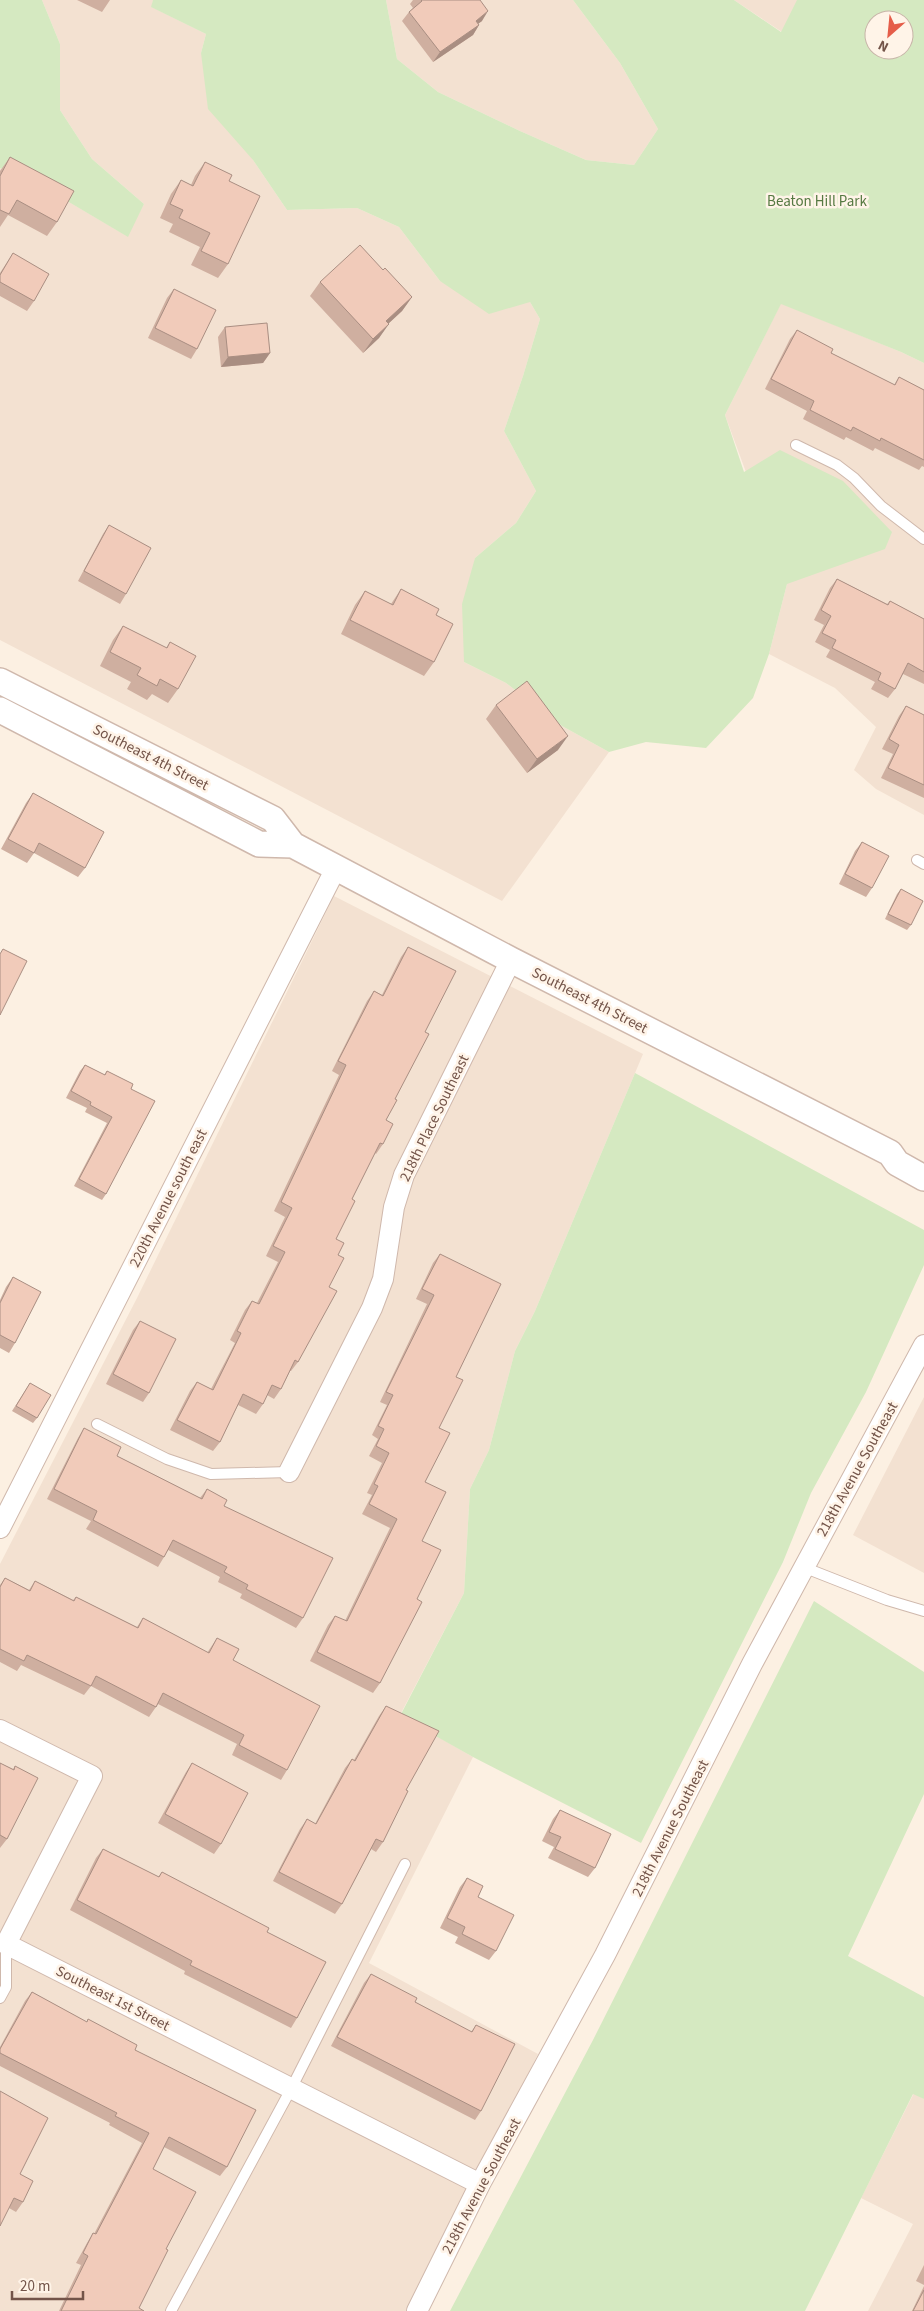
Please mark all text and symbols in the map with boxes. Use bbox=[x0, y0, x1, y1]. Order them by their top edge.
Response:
north arrow bbox=[864, 10, 914, 60]
text: N bbox=[875, 35, 892, 57]
park label: Beaton Hill Park bbox=[767, 191, 867, 212]
street label: Southeast 4th Street bbox=[89, 719, 212, 796]
street label: Southeast 4th Street bbox=[528, 962, 651, 1039]
street label: 218th Place Southeast bbox=[395, 1051, 474, 1185]
street label: 220th Avenue south east bbox=[124, 1126, 212, 1271]
street label: 218th Avenue Southeast bbox=[812, 1398, 903, 1540]
street label: 218th Avenue Southeast bbox=[627, 1756, 714, 1900]
street label: Southeast 1st Street bbox=[52, 1961, 173, 2036]
street label: 218th Avenue Southeast bbox=[437, 2115, 526, 2258]
scale bar bbox=[12, 2268, 84, 2300]
text: 20 m bbox=[20, 2276, 50, 2297]

